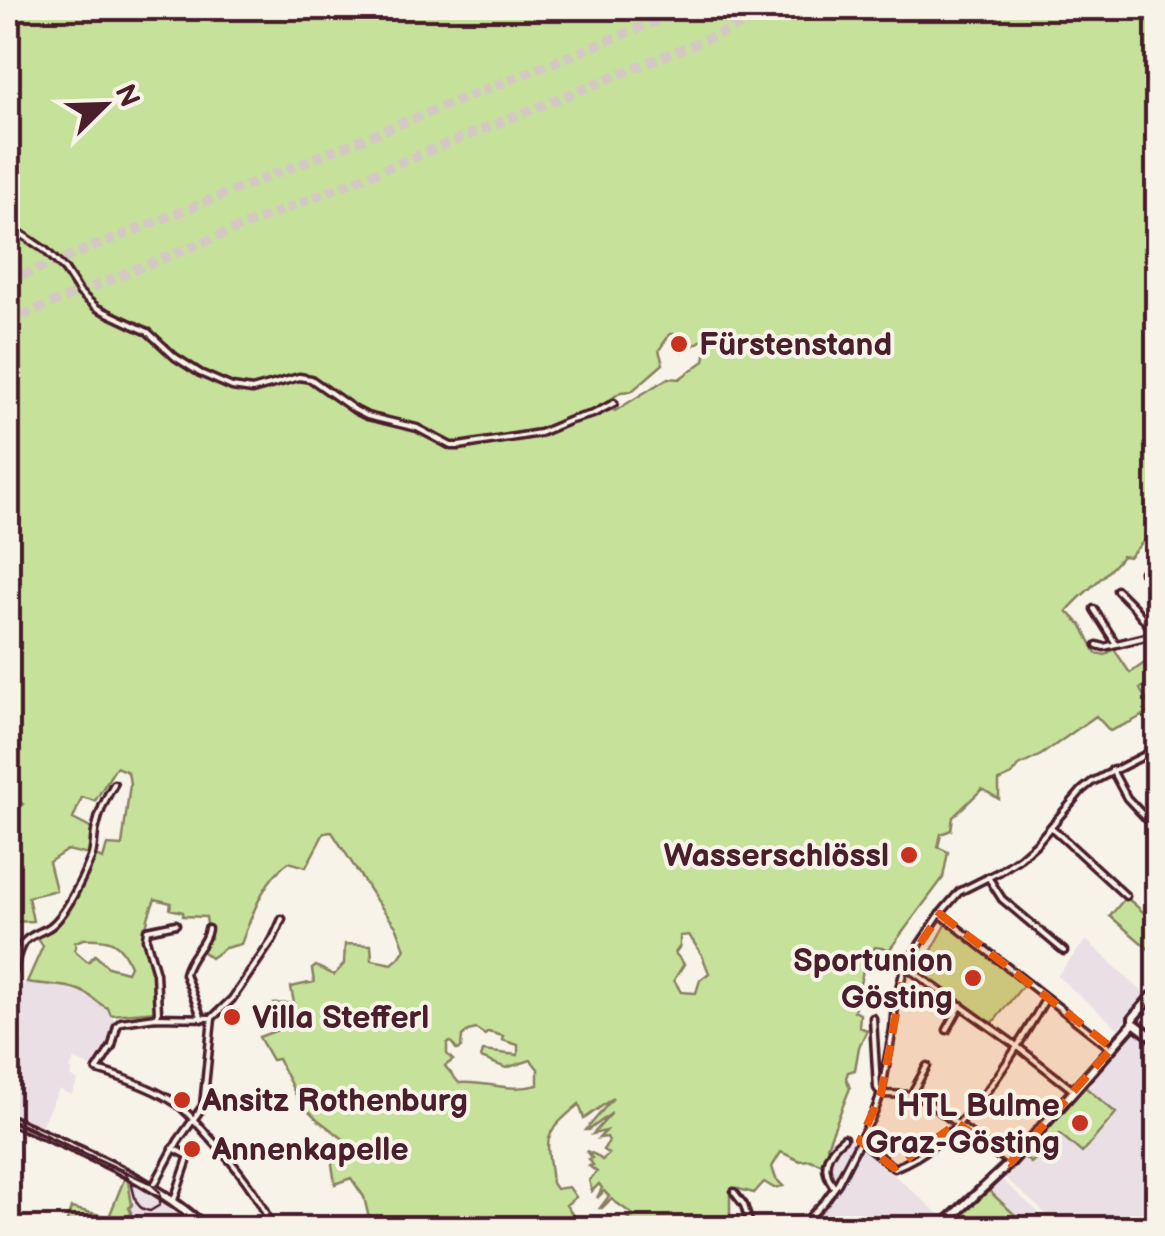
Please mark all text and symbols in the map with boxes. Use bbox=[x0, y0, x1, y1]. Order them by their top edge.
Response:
north arrow bbox=[55, 55, 155, 155]
text: N bbox=[107, 80, 146, 112]
place label: Fürstenstand bbox=[699, 326, 892, 365]
marker: Fürstenstand bbox=[668, 333, 690, 355]
place label: Wasserschlössl bbox=[664, 837, 889, 876]
marker: Wasserschlössl bbox=[898, 844, 920, 866]
place label: Sportunion Gösting bbox=[793, 942, 953, 1018]
marker: Sportunion Gösting bbox=[962, 967, 984, 989]
place label: Villa Stefferl bbox=[252, 999, 429, 1038]
marker: Villa Stefferl bbox=[221, 1006, 243, 1028]
place label: Ansitz Rothenburg bbox=[201, 1082, 468, 1121]
place label: HTL Bulme Graz-Gösting bbox=[865, 1087, 1060, 1163]
marker: Ansitz Rothenburg bbox=[171, 1089, 193, 1111]
marker: HTL Bulme Graz-Gösting bbox=[1069, 1112, 1091, 1134]
place label: Annenkapelle bbox=[211, 1131, 409, 1170]
marker: Annenkapelle bbox=[181, 1138, 203, 1160]

